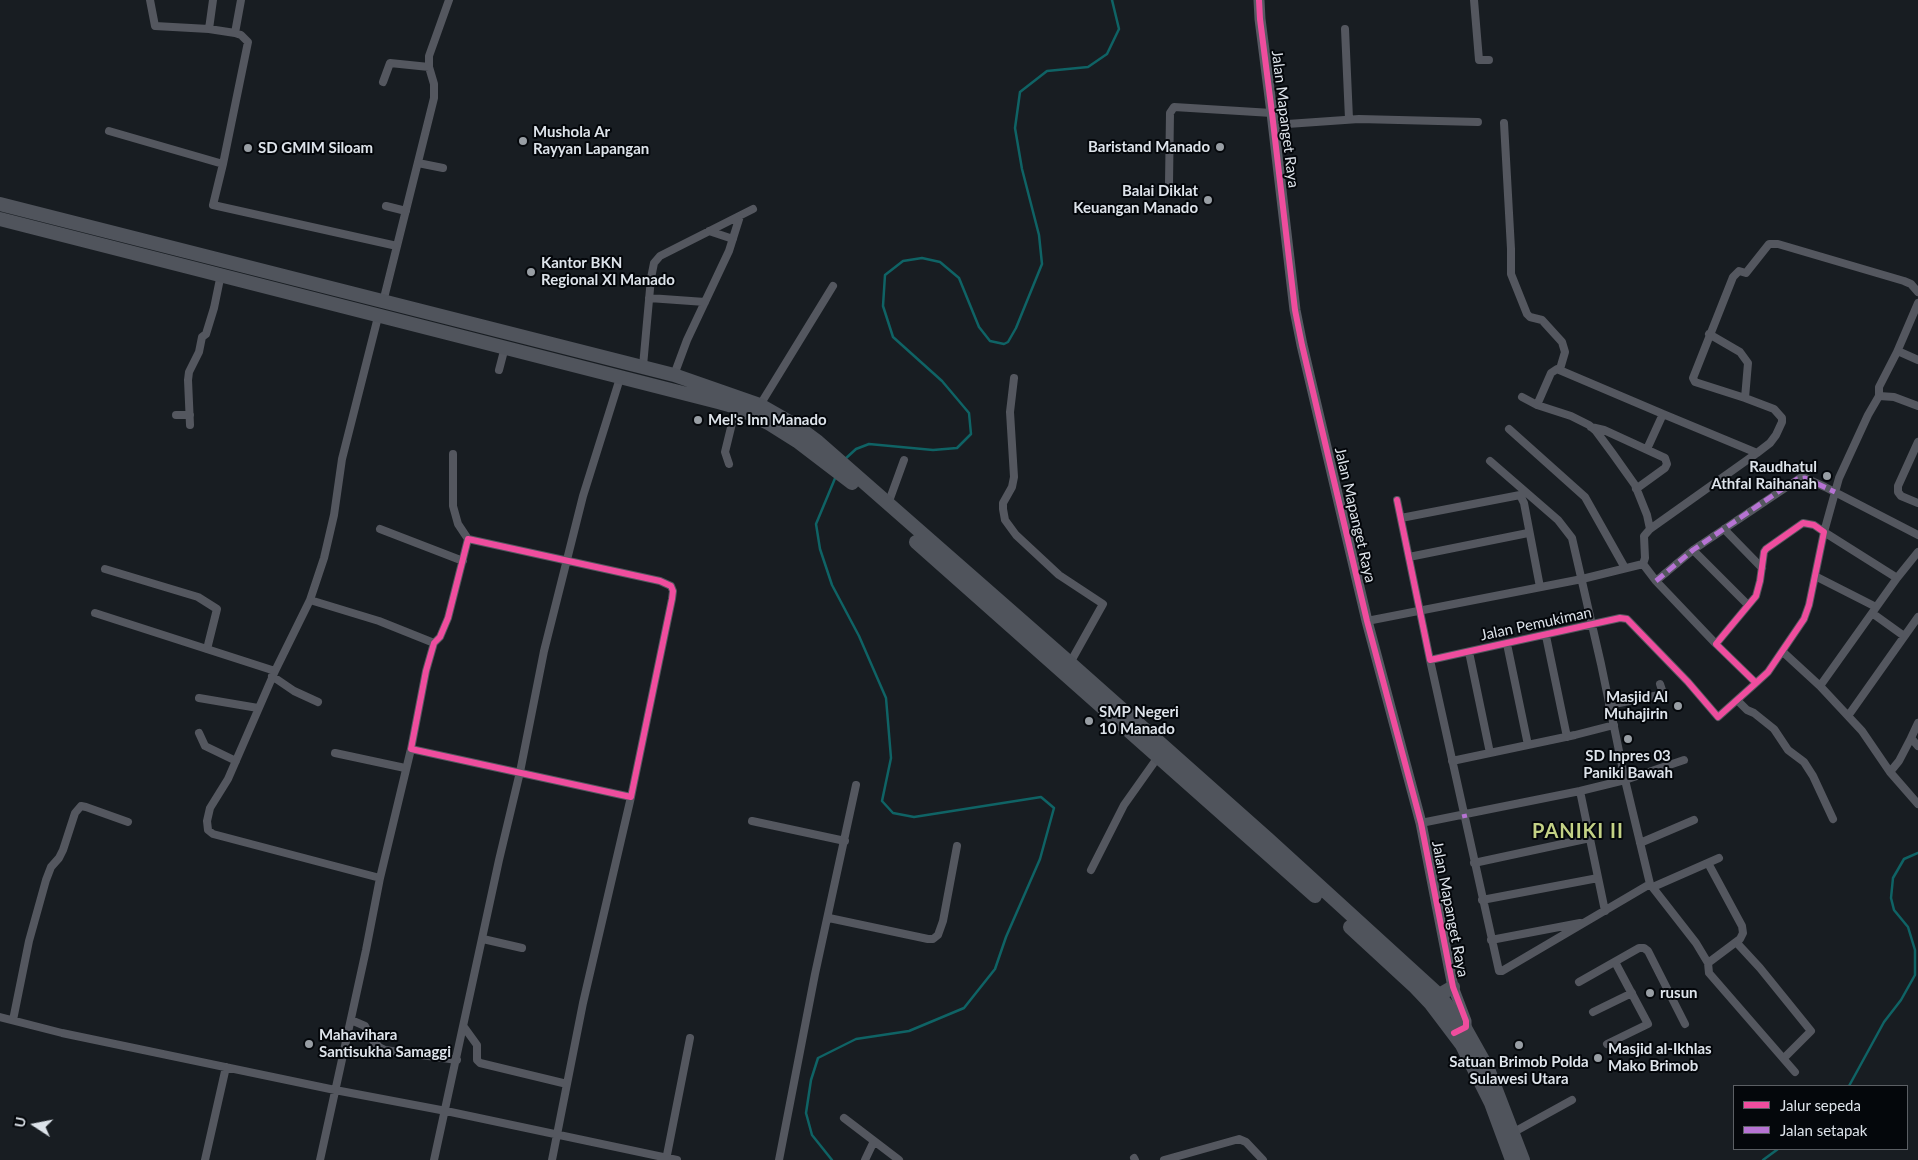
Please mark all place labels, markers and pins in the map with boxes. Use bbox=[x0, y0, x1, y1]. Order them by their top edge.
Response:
place label: Mushola Ar Rayyan Lapangan bbox=[533, 123, 649, 158]
marker: Mushola Ar Rayyan Lapangan bbox=[517, 135, 529, 147]
place label: Baristand Manado bbox=[1088, 138, 1210, 156]
place label: SD GMIM Siloam bbox=[258, 139, 373, 157]
marker: Baristand Manado bbox=[1214, 141, 1226, 153]
marker: SD GMIM Siloam bbox=[242, 142, 254, 154]
place label: Balai Diklat Keuangan Manado bbox=[1073, 182, 1198, 217]
marker: Balai Diklat Keuangan Manado bbox=[1202, 194, 1214, 206]
place label: Kantor BKN Regional XI Manado bbox=[541, 254, 675, 289]
marker: Kantor BKN Regional XI Manado bbox=[525, 266, 537, 278]
place label: Mel's Inn Manado bbox=[708, 411, 827, 429]
marker: Mel's Inn Manado bbox=[692, 414, 704, 426]
place label: Raudhatul Athfal Raihanah bbox=[1711, 458, 1817, 493]
marker: Raudhatul Athfal Raihanah bbox=[1821, 470, 1833, 482]
place label: Masjid Al Muhajirin bbox=[1604, 688, 1668, 723]
marker: Masjid Al Muhajirin bbox=[1672, 700, 1684, 712]
place label: SMP Negeri 10 Manado bbox=[1099, 703, 1179, 738]
marker: SMP Negeri 10 Manado bbox=[1083, 715, 1095, 727]
marker: SD Inpres 03 Paniki Bawah bbox=[1622, 733, 1634, 745]
place label: SD Inpres 03 Paniki Bawah bbox=[1583, 747, 1673, 782]
place label: rusun bbox=[1660, 984, 1698, 1002]
marker: rusun bbox=[1644, 987, 1656, 999]
place label: Mahavihara Santisukha Samaggi bbox=[319, 1026, 451, 1061]
marker: Mahavihara Santisukha Samaggi bbox=[303, 1038, 315, 1050]
marker: Satuan Brimob Polda Sulawesi Utara bbox=[1513, 1039, 1525, 1051]
place label: Masjid al-Ikhlas Mako Brimob bbox=[1608, 1040, 1712, 1075]
marker: Masjid al-Ikhlas Mako Brimob bbox=[1592, 1052, 1604, 1064]
place label: Satuan Brimob Polda Sulawesi Utara bbox=[1449, 1053, 1589, 1088]

